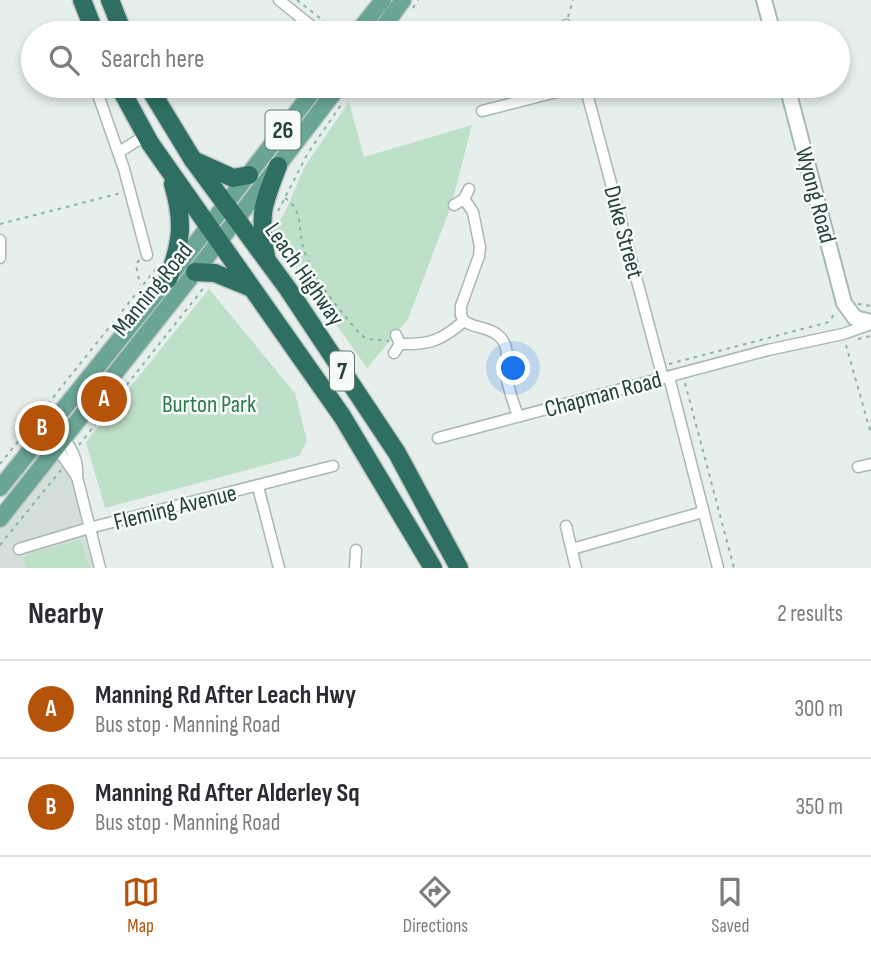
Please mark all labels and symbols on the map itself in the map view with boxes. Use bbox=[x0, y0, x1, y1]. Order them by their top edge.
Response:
road number: 26 bbox=[266, 111, 300, 150]
street label: Wyong Road bbox=[789, 144, 842, 246]
street label: Duke Street bbox=[597, 183, 650, 282]
street label: Leach Highway bbox=[259, 217, 351, 331]
street label: Manning Road bbox=[106, 237, 199, 342]
your location bbox=[496, 351, 530, 385]
road number: 7 bbox=[330, 352, 354, 390]
street label: Chapman Road bbox=[542, 365, 665, 424]
pin: A bbox=[81, 373, 127, 425]
park label: Burton Park bbox=[162, 390, 256, 419]
pin: B bbox=[19, 402, 65, 454]
street label: Fleming Avenue bbox=[111, 478, 239, 537]

